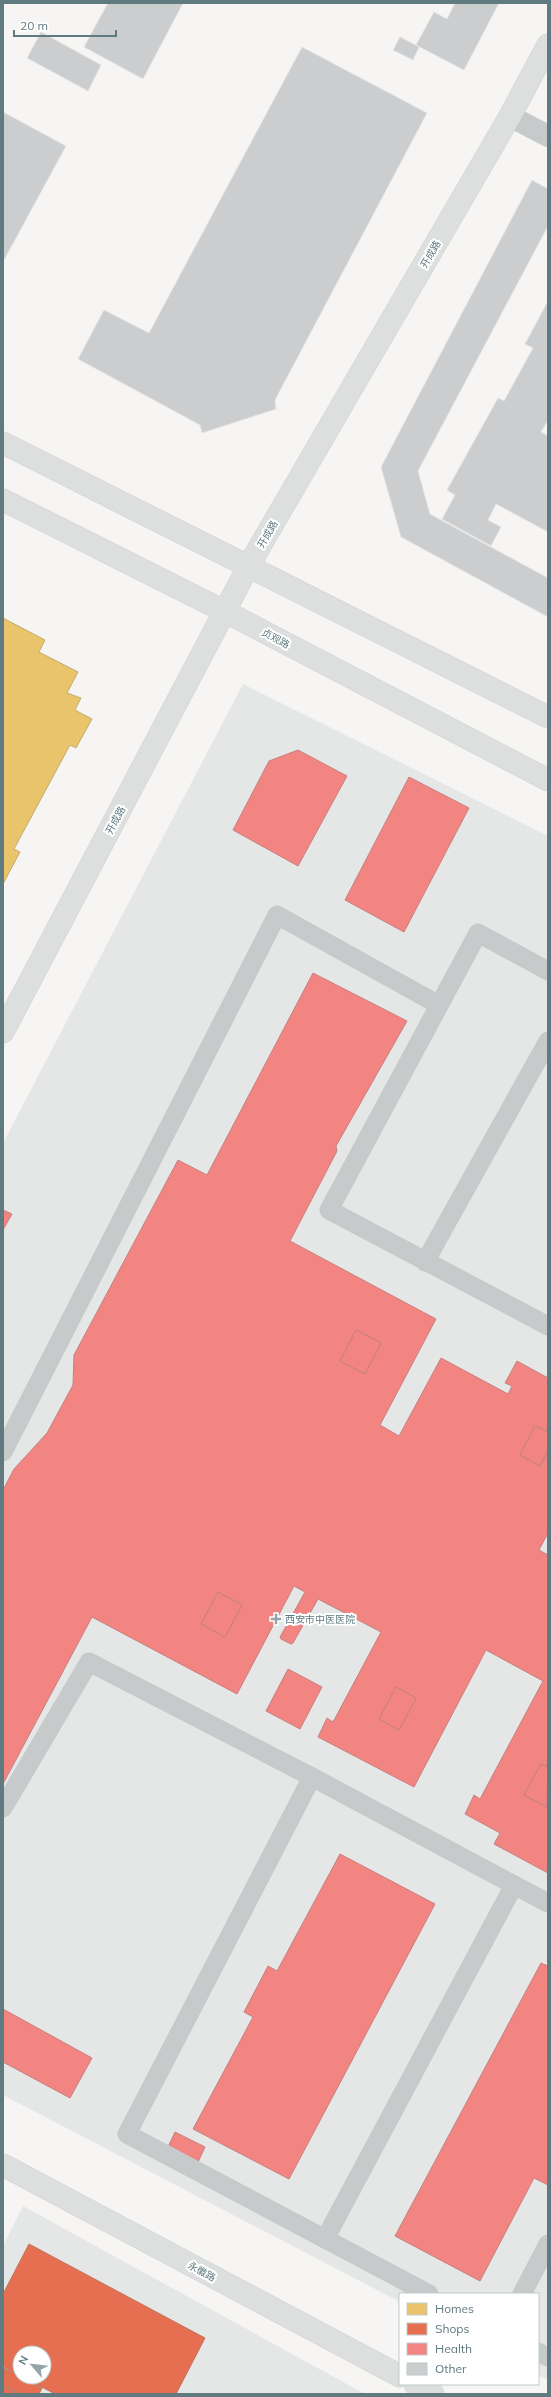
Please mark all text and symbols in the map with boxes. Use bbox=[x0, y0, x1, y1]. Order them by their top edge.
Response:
scale bar bbox=[14, 12, 116, 38]
text: 20 m bbox=[20, 18, 48, 33]
street label: 开成路 bbox=[417, 238, 444, 270]
street label: 开成路 bbox=[254, 518, 281, 550]
street label: 贞观路 bbox=[259, 626, 292, 651]
street label: 开成路 bbox=[103, 804, 128, 837]
marker: 西安市中医医院 bbox=[270, 1613, 282, 1625]
place label: 西安市中医医院 bbox=[285, 1613, 355, 1626]
street label: 永徽路 bbox=[185, 2259, 218, 2284]
legend bbox=[399, 2293, 539, 2385]
text: Homes bbox=[435, 2301, 474, 2316]
text: Shops bbox=[435, 2321, 470, 2336]
text: Health bbox=[435, 2341, 472, 2356]
north arrow bbox=[12, 2345, 52, 2385]
text: N bbox=[15, 2353, 31, 2367]
text: Other bbox=[435, 2361, 467, 2376]

